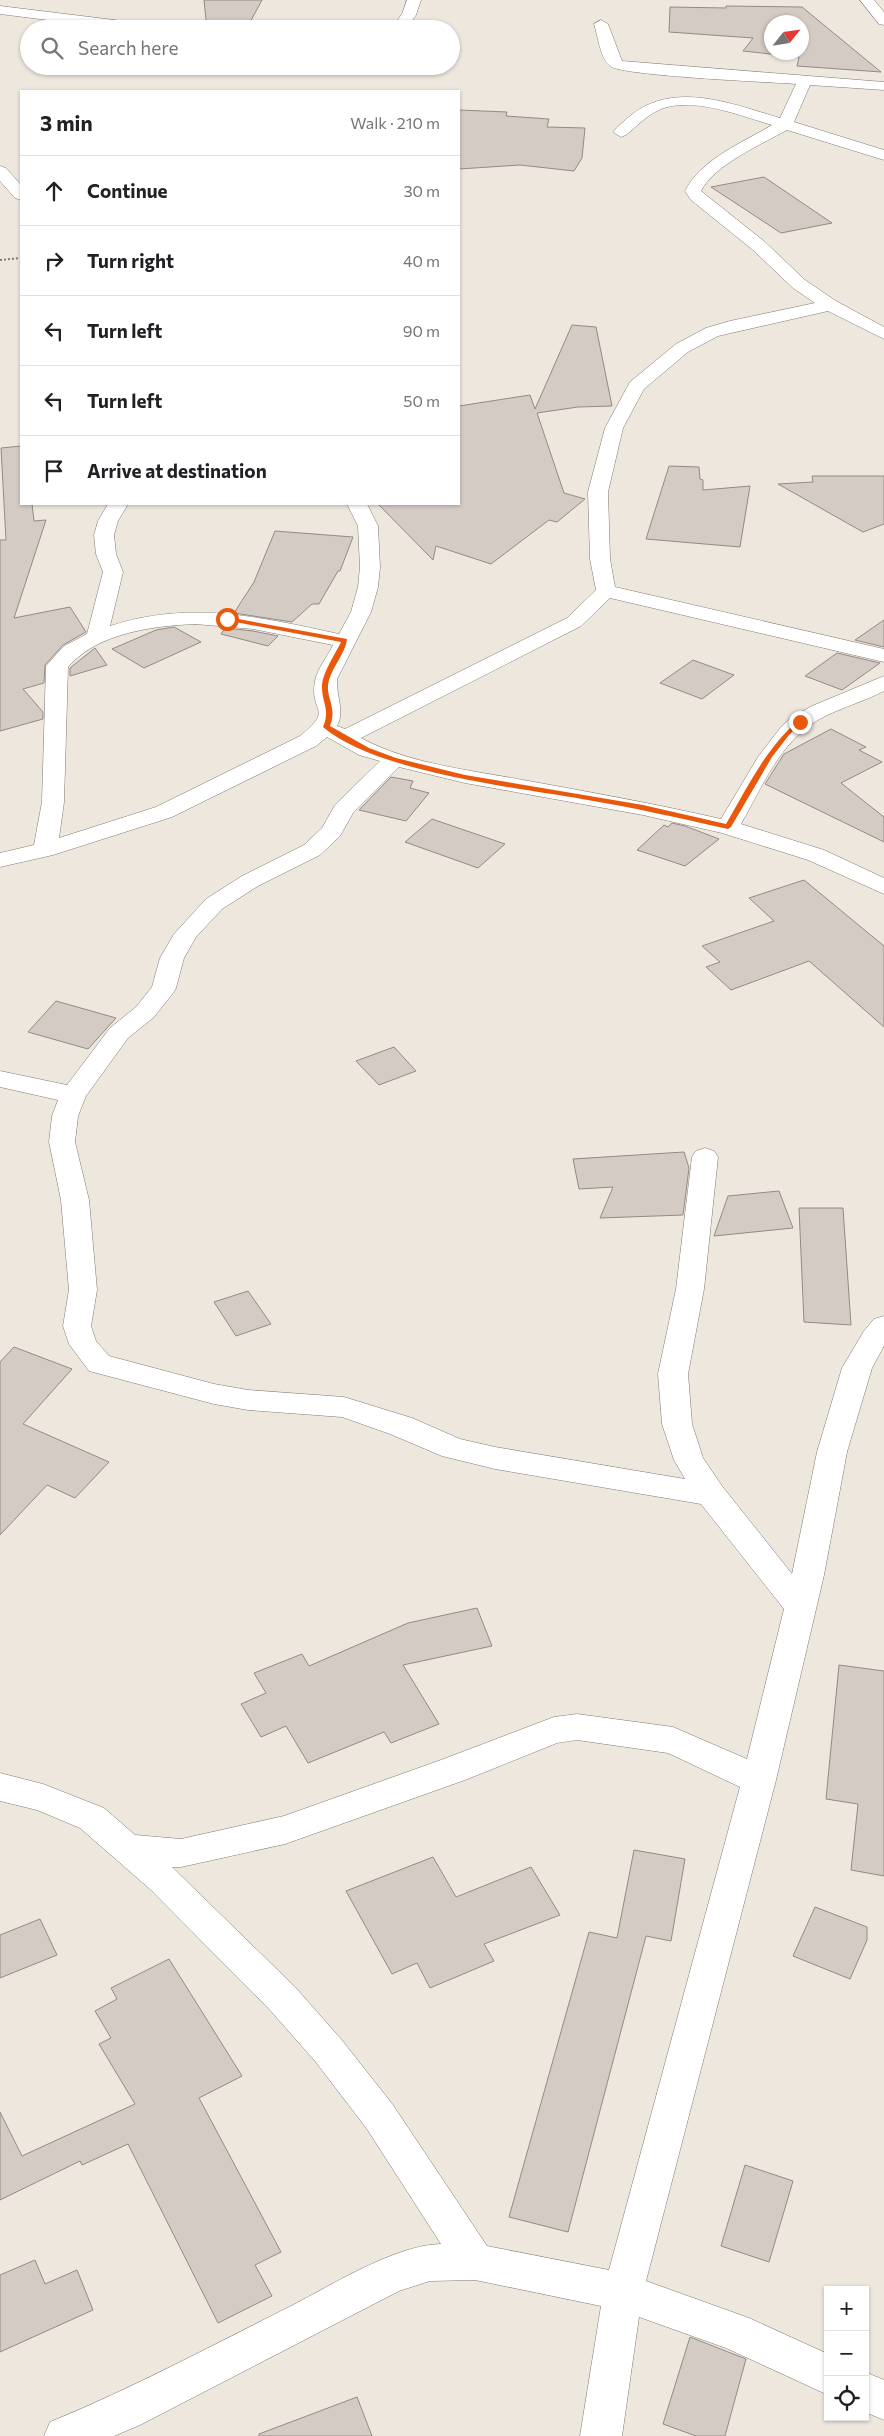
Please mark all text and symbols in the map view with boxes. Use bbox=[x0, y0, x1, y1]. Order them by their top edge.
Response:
north arrow bbox=[764, 15, 809, 60]
search box bbox=[20, 20, 460, 75]
icon: search bbox=[38, 34, 66, 62]
text: Search here bbox=[78, 36, 178, 59]
text: 3 min bbox=[40, 110, 93, 135]
text: Walk · 210 m bbox=[350, 113, 440, 132]
icon: ahead bbox=[40, 177, 68, 205]
text: Continue bbox=[87, 179, 167, 202]
text: 30 m bbox=[403, 181, 440, 200]
icon: right bbox=[40, 247, 68, 275]
text: Turn right bbox=[87, 249, 174, 272]
text: 40 m bbox=[403, 251, 440, 270]
icon: left bbox=[40, 317, 68, 345]
text: Turn left bbox=[87, 319, 162, 342]
text: 90 m bbox=[403, 321, 440, 340]
icon: left bbox=[40, 387, 68, 415]
text: Turn left bbox=[87, 389, 162, 412]
text: 50 m bbox=[403, 391, 440, 410]
icon: arrive bbox=[40, 457, 68, 485]
text: Arrive at destination bbox=[87, 459, 267, 482]
route start bbox=[216, 608, 239, 631]
route end bbox=[789, 711, 812, 734]
map controls bbox=[824, 2286, 869, 2421]
button: + bbox=[824, 2286, 869, 2331]
button: − bbox=[824, 2331, 869, 2376]
button: locate bbox=[824, 2376, 869, 2421]

